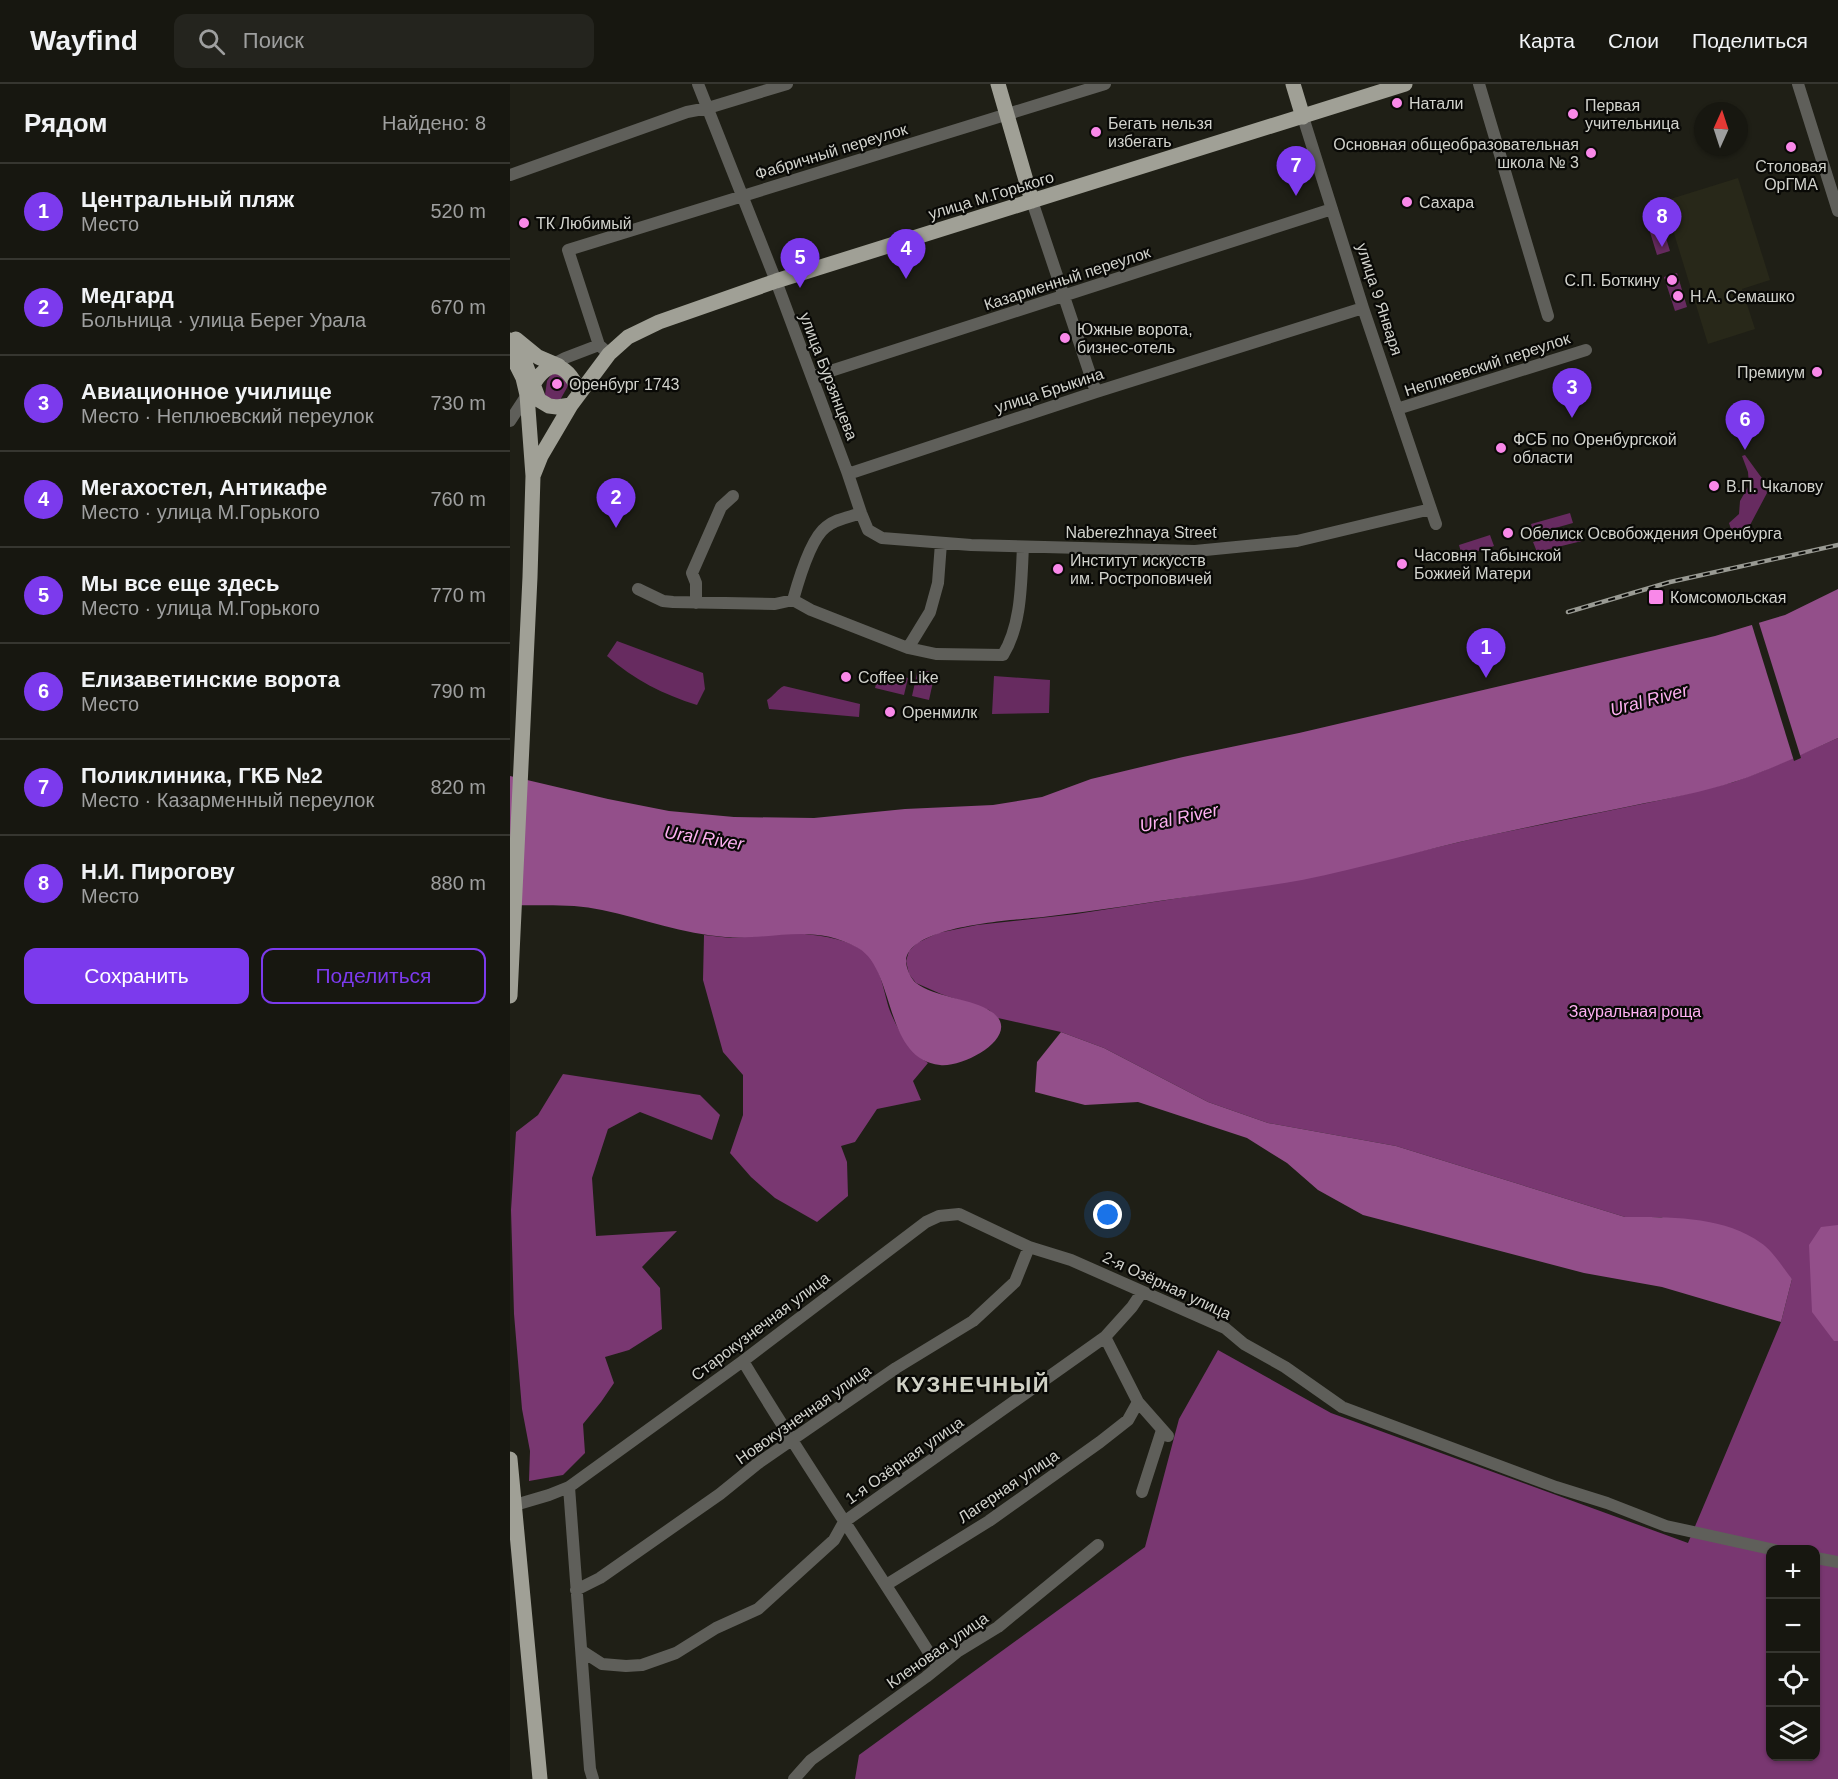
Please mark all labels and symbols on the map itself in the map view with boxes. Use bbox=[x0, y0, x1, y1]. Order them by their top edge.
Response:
place label: Натали bbox=[1409, 95, 1463, 112]
marker: Натали bbox=[1390, 96, 1404, 110]
place label: Первая учительница bbox=[1585, 97, 1679, 132]
north arrow bbox=[1694, 102, 1748, 156]
marker: Первая учительница bbox=[1566, 107, 1580, 121]
place label: Бегать нельзя избегать bbox=[1108, 115, 1212, 150]
street label: Фабричный переулок bbox=[753, 120, 910, 183]
marker: Бегать нельзя избегать bbox=[1089, 125, 1103, 139]
place label: Основная общеобразовательная школа № 3 bbox=[1333, 136, 1579, 171]
marker: Столовая ОрГМА bbox=[1784, 140, 1798, 154]
marker: Основная общеобразовательная школа № 3 bbox=[1584, 146, 1598, 160]
pin: 7 bbox=[1276, 147, 1316, 196]
place label: Столовая ОрГМА bbox=[1755, 158, 1827, 193]
street label: улица М.Горького bbox=[926, 168, 1056, 223]
place label: Сахара bbox=[1419, 194, 1474, 211]
marker: Сахара bbox=[1400, 195, 1414, 209]
pin: 8 bbox=[1642, 198, 1682, 247]
place label: ТК Любимый bbox=[536, 215, 632, 232]
marker: ТК Любимый bbox=[517, 216, 531, 230]
pin: 4 bbox=[886, 230, 926, 279]
pin: 5 bbox=[780, 238, 820, 288]
street label: улица 9 Января bbox=[1353, 241, 1406, 357]
street label: Казарменный переулок bbox=[982, 243, 1153, 313]
place label: С.П. Боткину bbox=[1564, 272, 1660, 289]
marker: С.П. Боткину bbox=[1665, 273, 1679, 287]
place label: Н.А. Семашко bbox=[1690, 288, 1795, 305]
marker: Н.А. Семашко bbox=[1671, 289, 1685, 303]
street label: улица Бурзянцева bbox=[796, 310, 861, 442]
place label: Южные ворота, бизнес-отель bbox=[1077, 321, 1193, 356]
street label: Неплюевский переулок bbox=[1402, 329, 1573, 399]
marker: Южные ворота, бизнес-отель bbox=[1058, 331, 1072, 345]
place label: Премиум bbox=[1737, 364, 1805, 381]
street label: улица Брыкина bbox=[993, 365, 1106, 416]
marker: Премиум bbox=[1810, 365, 1824, 379]
pin: 3 bbox=[1552, 368, 1592, 418]
place label: Оренбург 1743 bbox=[569, 376, 680, 393]
marker: Оренбург 1743 bbox=[550, 377, 564, 391]
pin: 6 bbox=[1726, 400, 1764, 450]
place label: ФСБ по Оренбургской области bbox=[1513, 431, 1677, 466]
marker: ФСБ по Оренбургской области bbox=[1494, 441, 1508, 455]
pin: 2 bbox=[596, 478, 636, 528]
place label: В.П. Чкалову bbox=[1726, 478, 1823, 495]
marker: В.П. Чкалову bbox=[1707, 479, 1721, 493]
street label: Naberezhnaya Street bbox=[1065, 524, 1217, 541]
place label: Обелиск Освобождения Оренбурга bbox=[1520, 525, 1782, 542]
marker: Обелиск Освобождения Оренбурга bbox=[1501, 526, 1515, 540]
place label: Часовня Табынской Божией Матери bbox=[1414, 547, 1562, 582]
place label: Институт искусств им. Ростроповичей bbox=[1070, 552, 1212, 587]
marker: Часовня Табынской Божией Матери bbox=[1395, 557, 1409, 571]
marker: Институт искусств им. Ростроповичей bbox=[1051, 562, 1065, 576]
marker: Комсомольская bbox=[1647, 588, 1665, 606]
place label: Комсомольская bbox=[1670, 589, 1786, 606]
pin: 1 bbox=[1466, 628, 1506, 678]
place label: Coffee Like bbox=[858, 669, 939, 686]
marker: Coffee Like bbox=[839, 670, 853, 684]
water label: Ural River bbox=[1608, 680, 1691, 720]
place label: Оренмилк bbox=[902, 704, 978, 721]
marker: Оренмилк bbox=[883, 705, 897, 719]
water label: Ural River bbox=[1138, 800, 1221, 836]
water label: Ural River bbox=[663, 822, 746, 854]
park label: Зауральная роща bbox=[1569, 1003, 1701, 1020]
your location bbox=[1093, 1200, 1122, 1229]
street label: 2-я Озёрная улица bbox=[1100, 1248, 1234, 1323]
street label: Старокузнечная улица bbox=[688, 1269, 833, 1384]
street label: Новокузнечная улица bbox=[733, 1361, 874, 1467]
district label: КУЗНЕЧНЫЙ bbox=[896, 1372, 1050, 1397]
street label: 1-я Озёрная улица bbox=[842, 1413, 966, 1507]
street label: Лагерная улица bbox=[955, 1446, 1062, 1526]
street label: Кленовая улица bbox=[883, 1609, 991, 1692]

